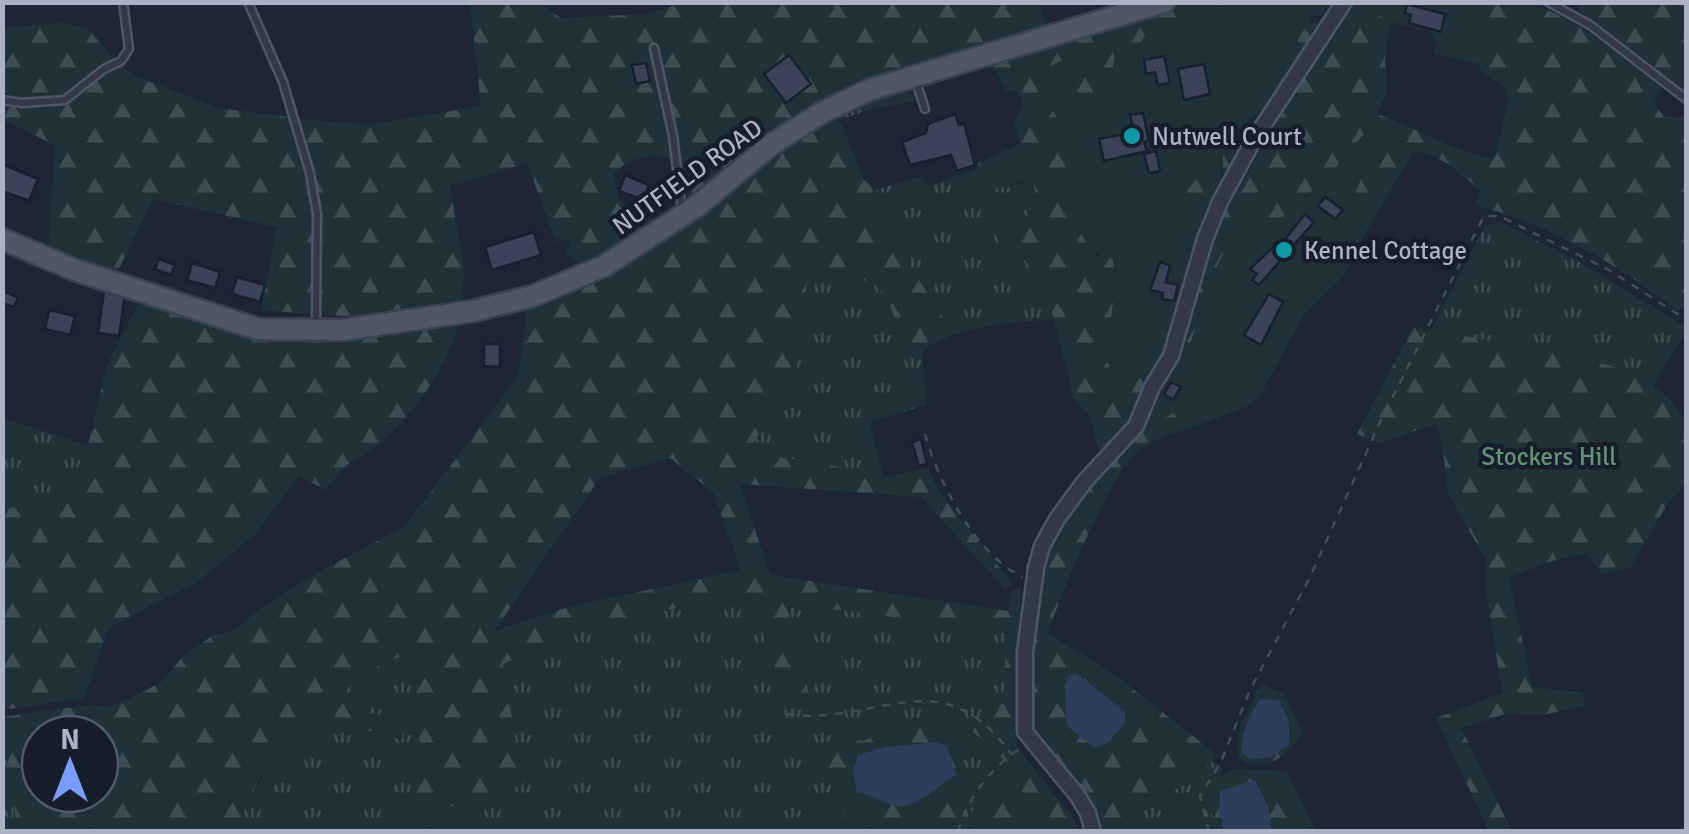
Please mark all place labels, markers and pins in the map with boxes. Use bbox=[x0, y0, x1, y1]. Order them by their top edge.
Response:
place label: Nutwell Court bbox=[1152, 121, 1302, 152]
marker: Nutwell Court bbox=[1121, 125, 1143, 147]
place label: Kennel Cottage bbox=[1304, 235, 1467, 266]
marker: Kennel Cottage bbox=[1273, 239, 1295, 261]

